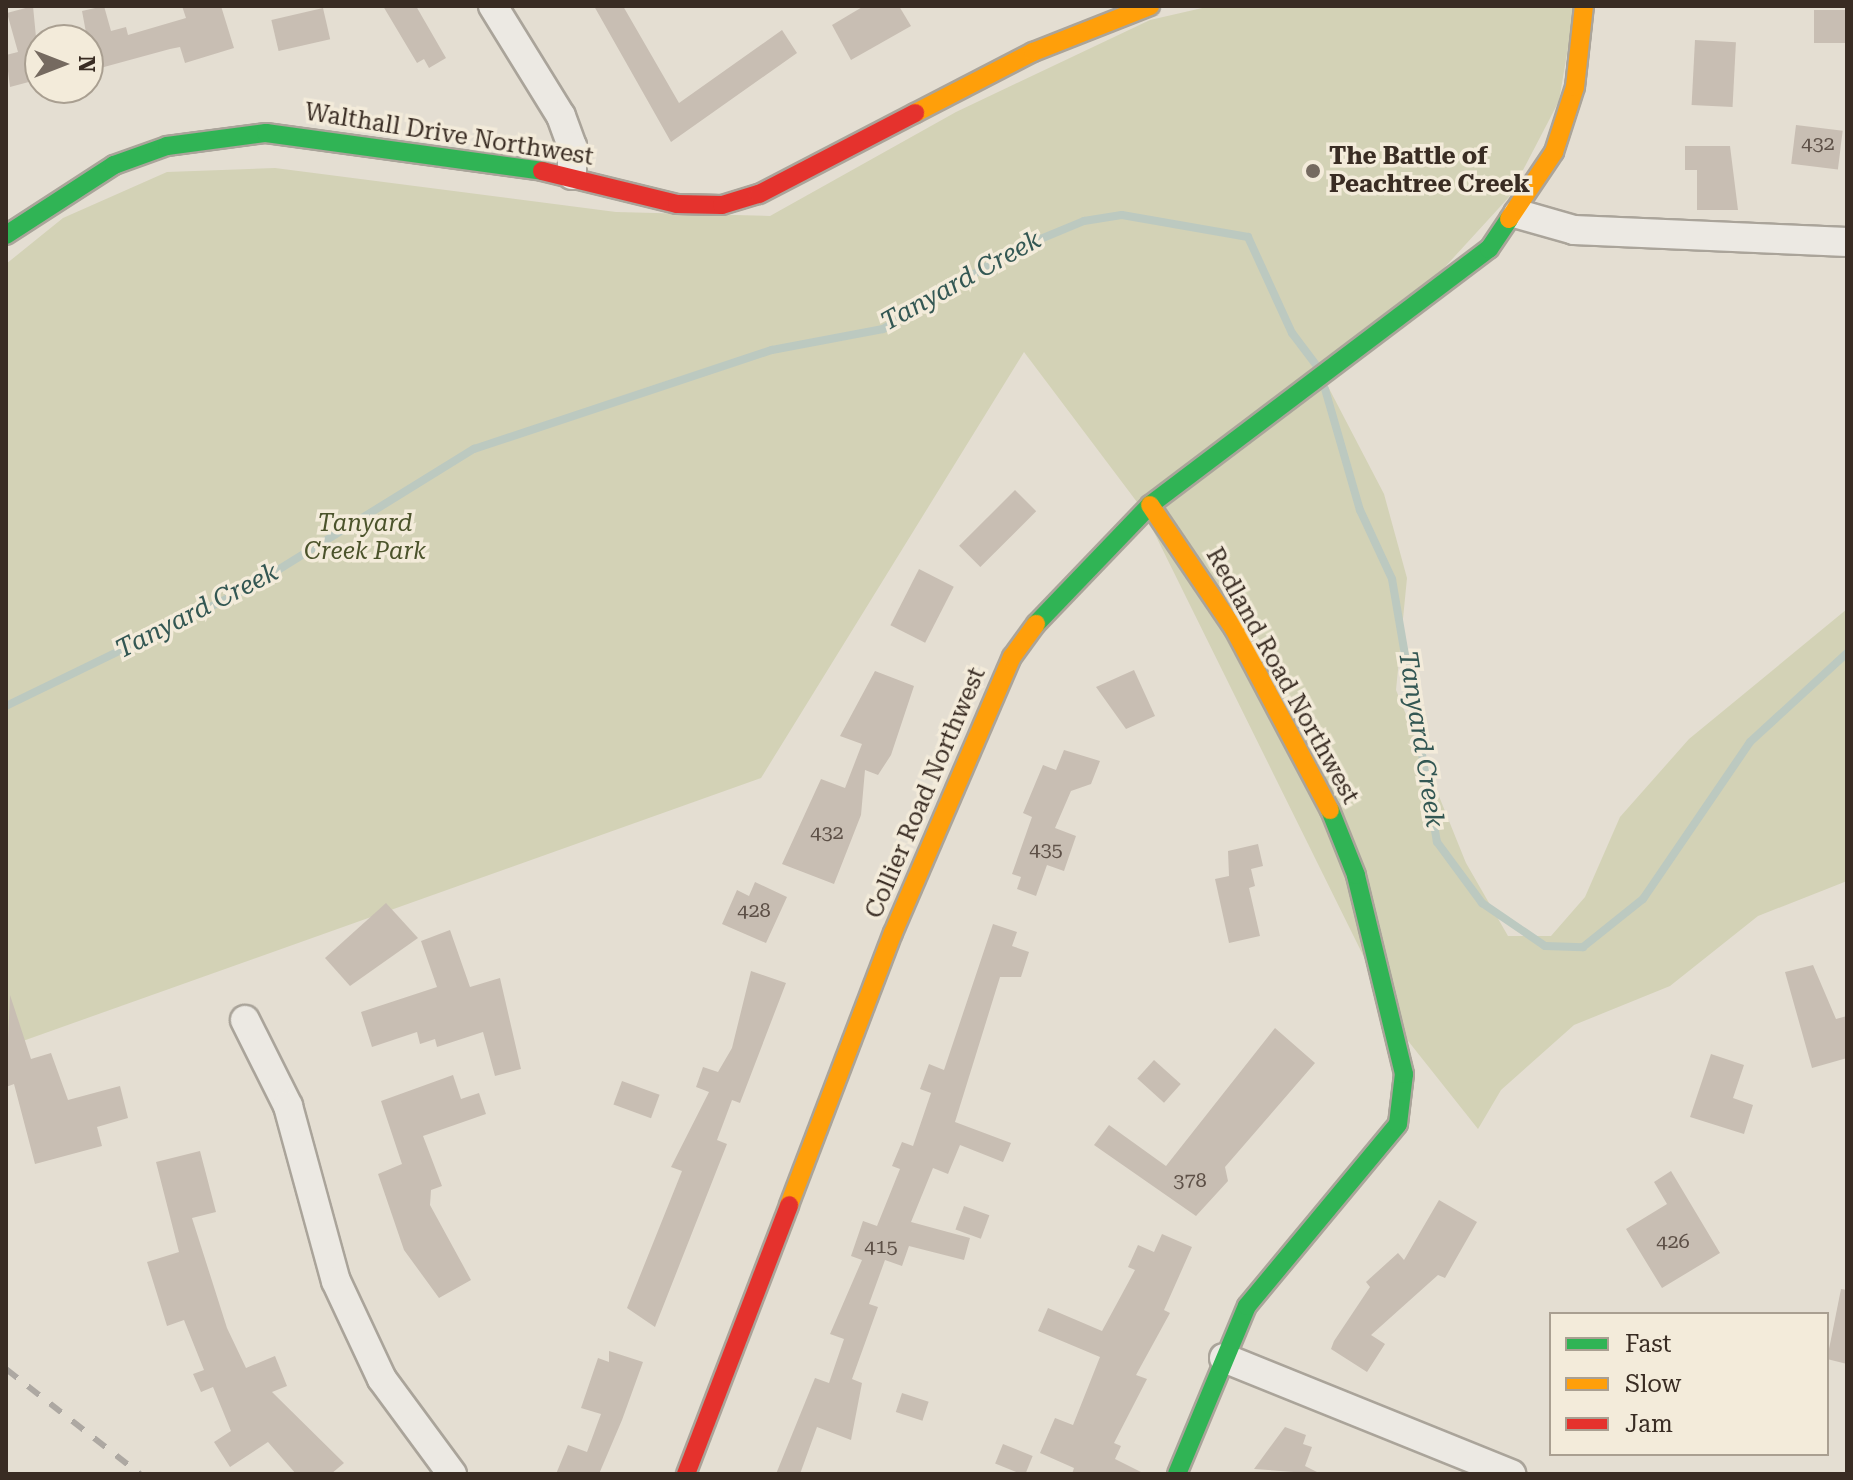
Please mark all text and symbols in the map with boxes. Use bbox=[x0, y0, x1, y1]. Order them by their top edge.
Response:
north arrow bbox=[24, 24, 104, 104]
text: N bbox=[74, 56, 99, 72]
street label: Walthall Drive Northwest bbox=[303, 98, 595, 172]
house number: 432 bbox=[1801, 131, 1835, 155]
place label: The Battle of Peachtree Creek bbox=[1329, 143, 1530, 199]
marker: The Battle of Peachtree Creek bbox=[1304, 162, 1322, 180]
water label: Tanyard Creek bbox=[875, 224, 1047, 338]
park label: Tanyard Creek Park bbox=[304, 510, 426, 566]
street label: Redland Road Northwest bbox=[1199, 543, 1365, 809]
water label: Tanyard Creek bbox=[110, 557, 284, 665]
water label: Tanyard Creek bbox=[1392, 648, 1450, 830]
street label: Collier Road Northwest bbox=[860, 663, 992, 923]
house number: 432 bbox=[810, 820, 844, 844]
house number: 435 bbox=[1029, 837, 1063, 861]
house number: 428 bbox=[737, 898, 771, 922]
house number: 378 bbox=[1173, 1168, 1207, 1192]
house number: 426 bbox=[1656, 1229, 1690, 1253]
house number: 415 bbox=[864, 1234, 898, 1258]
legend bbox=[1549, 1312, 1829, 1456]
text: Fast bbox=[1625, 1330, 1672, 1358]
text: Slow bbox=[1625, 1370, 1681, 1398]
text: Jam bbox=[1625, 1410, 1673, 1438]

